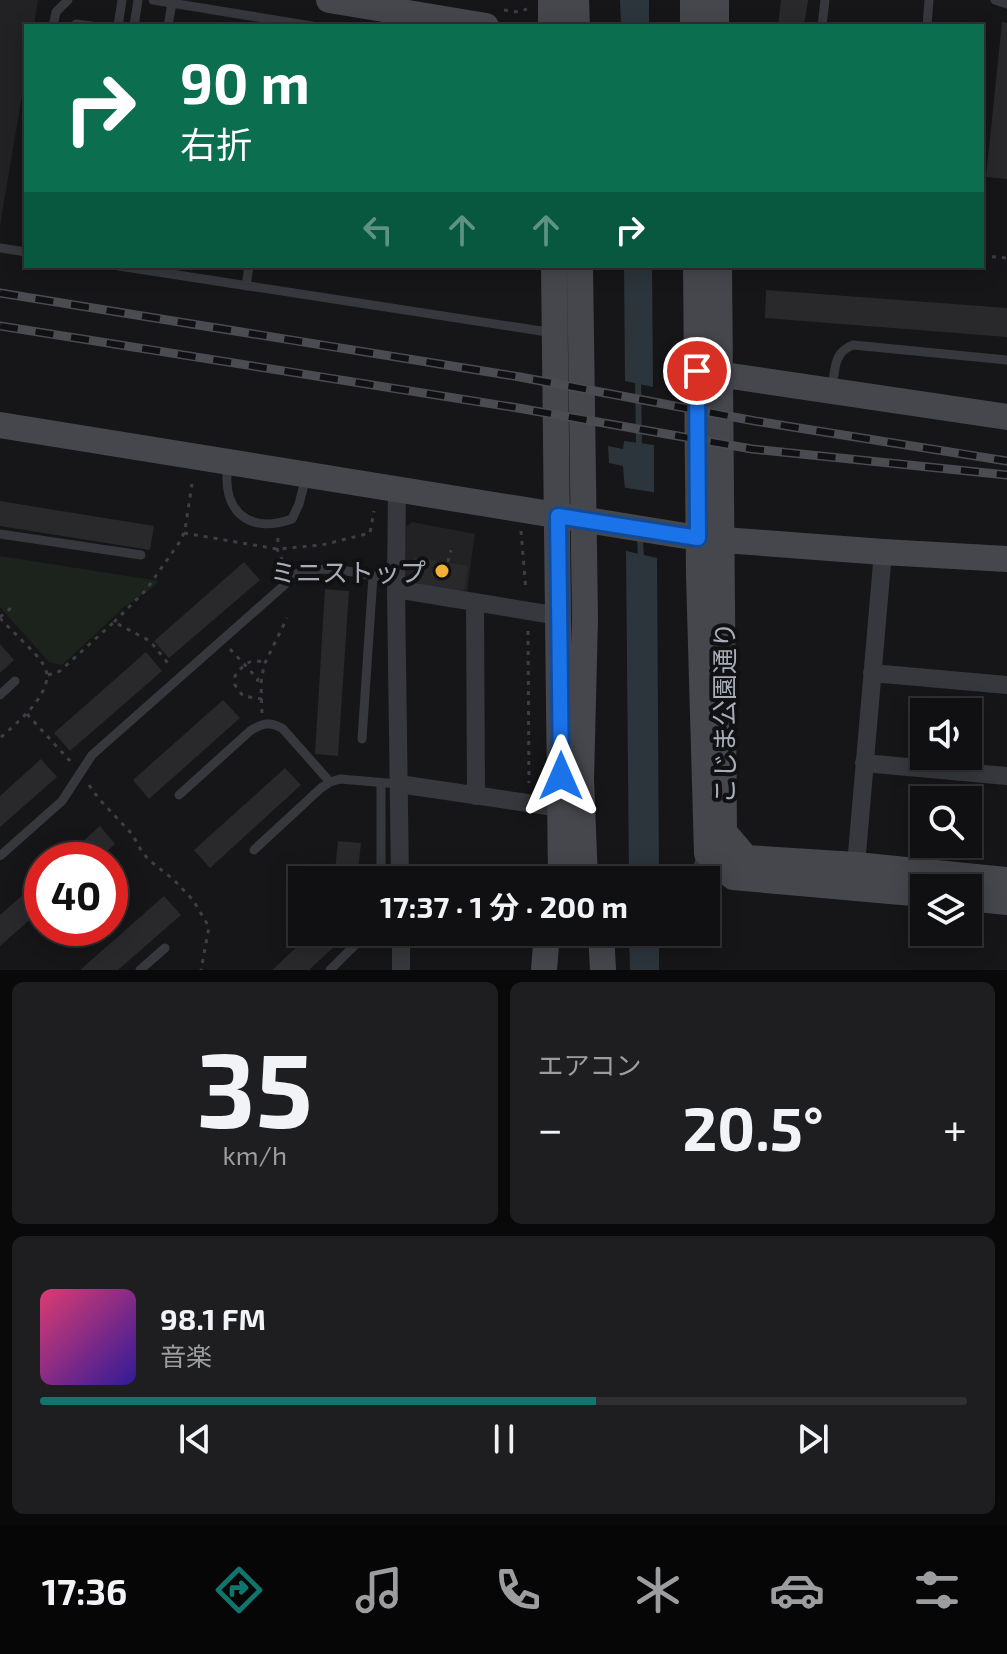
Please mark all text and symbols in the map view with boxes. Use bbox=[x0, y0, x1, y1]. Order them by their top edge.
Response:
text: 90 m bbox=[180, 48, 310, 115]
icon: right bbox=[48, 56, 152, 160]
text: 右折 bbox=[180, 122, 252, 165]
icon: left bbox=[356, 208, 400, 252]
icon: ahead bbox=[440, 208, 484, 252]
icon: ahead bbox=[524, 208, 568, 252]
icon: right bbox=[608, 208, 652, 252]
pin bbox=[663, 337, 731, 405]
icon: arrive bbox=[675, 349, 719, 393]
place label: ミニストップ bbox=[270, 556, 426, 587]
marker: ミニストップ bbox=[433, 562, 451, 580]
street label: こじま公園通り bbox=[708, 622, 739, 804]
map controls bbox=[910, 698, 982, 946]
button: sound bbox=[910, 698, 982, 770]
position arrow bbox=[519, 734, 603, 818]
button: search bbox=[910, 786, 982, 858]
speed limit sign: 40 bbox=[24, 842, 128, 946]
button: layers bbox=[910, 874, 982, 946]
text: 17:37 · 1 分 · 200 m bbox=[380, 888, 628, 924]
text: 35 bbox=[197, 1024, 313, 1149]
text: エアコン bbox=[538, 1049, 642, 1080]
text: 20.5° bbox=[682, 1091, 824, 1163]
text: − bbox=[538, 1101, 563, 1154]
text: + bbox=[943, 1101, 967, 1154]
text: km/h bbox=[222, 1139, 287, 1170]
text: 98.1 FM bbox=[160, 1300, 266, 1336]
text: 音楽 bbox=[160, 1340, 212, 1371]
icon: previous bbox=[173, 1417, 217, 1461]
icon: pause bbox=[482, 1417, 526, 1461]
icon: next bbox=[791, 1417, 835, 1461]
icon: directions bbox=[211, 1562, 267, 1618]
icon: music bbox=[351, 1562, 407, 1618]
icon: phone bbox=[490, 1562, 546, 1618]
icon: climate bbox=[630, 1562, 686, 1618]
icon: car bbox=[769, 1562, 825, 1618]
icon: filters bbox=[909, 1562, 965, 1618]
text: 17:36 bbox=[42, 1569, 127, 1612]

